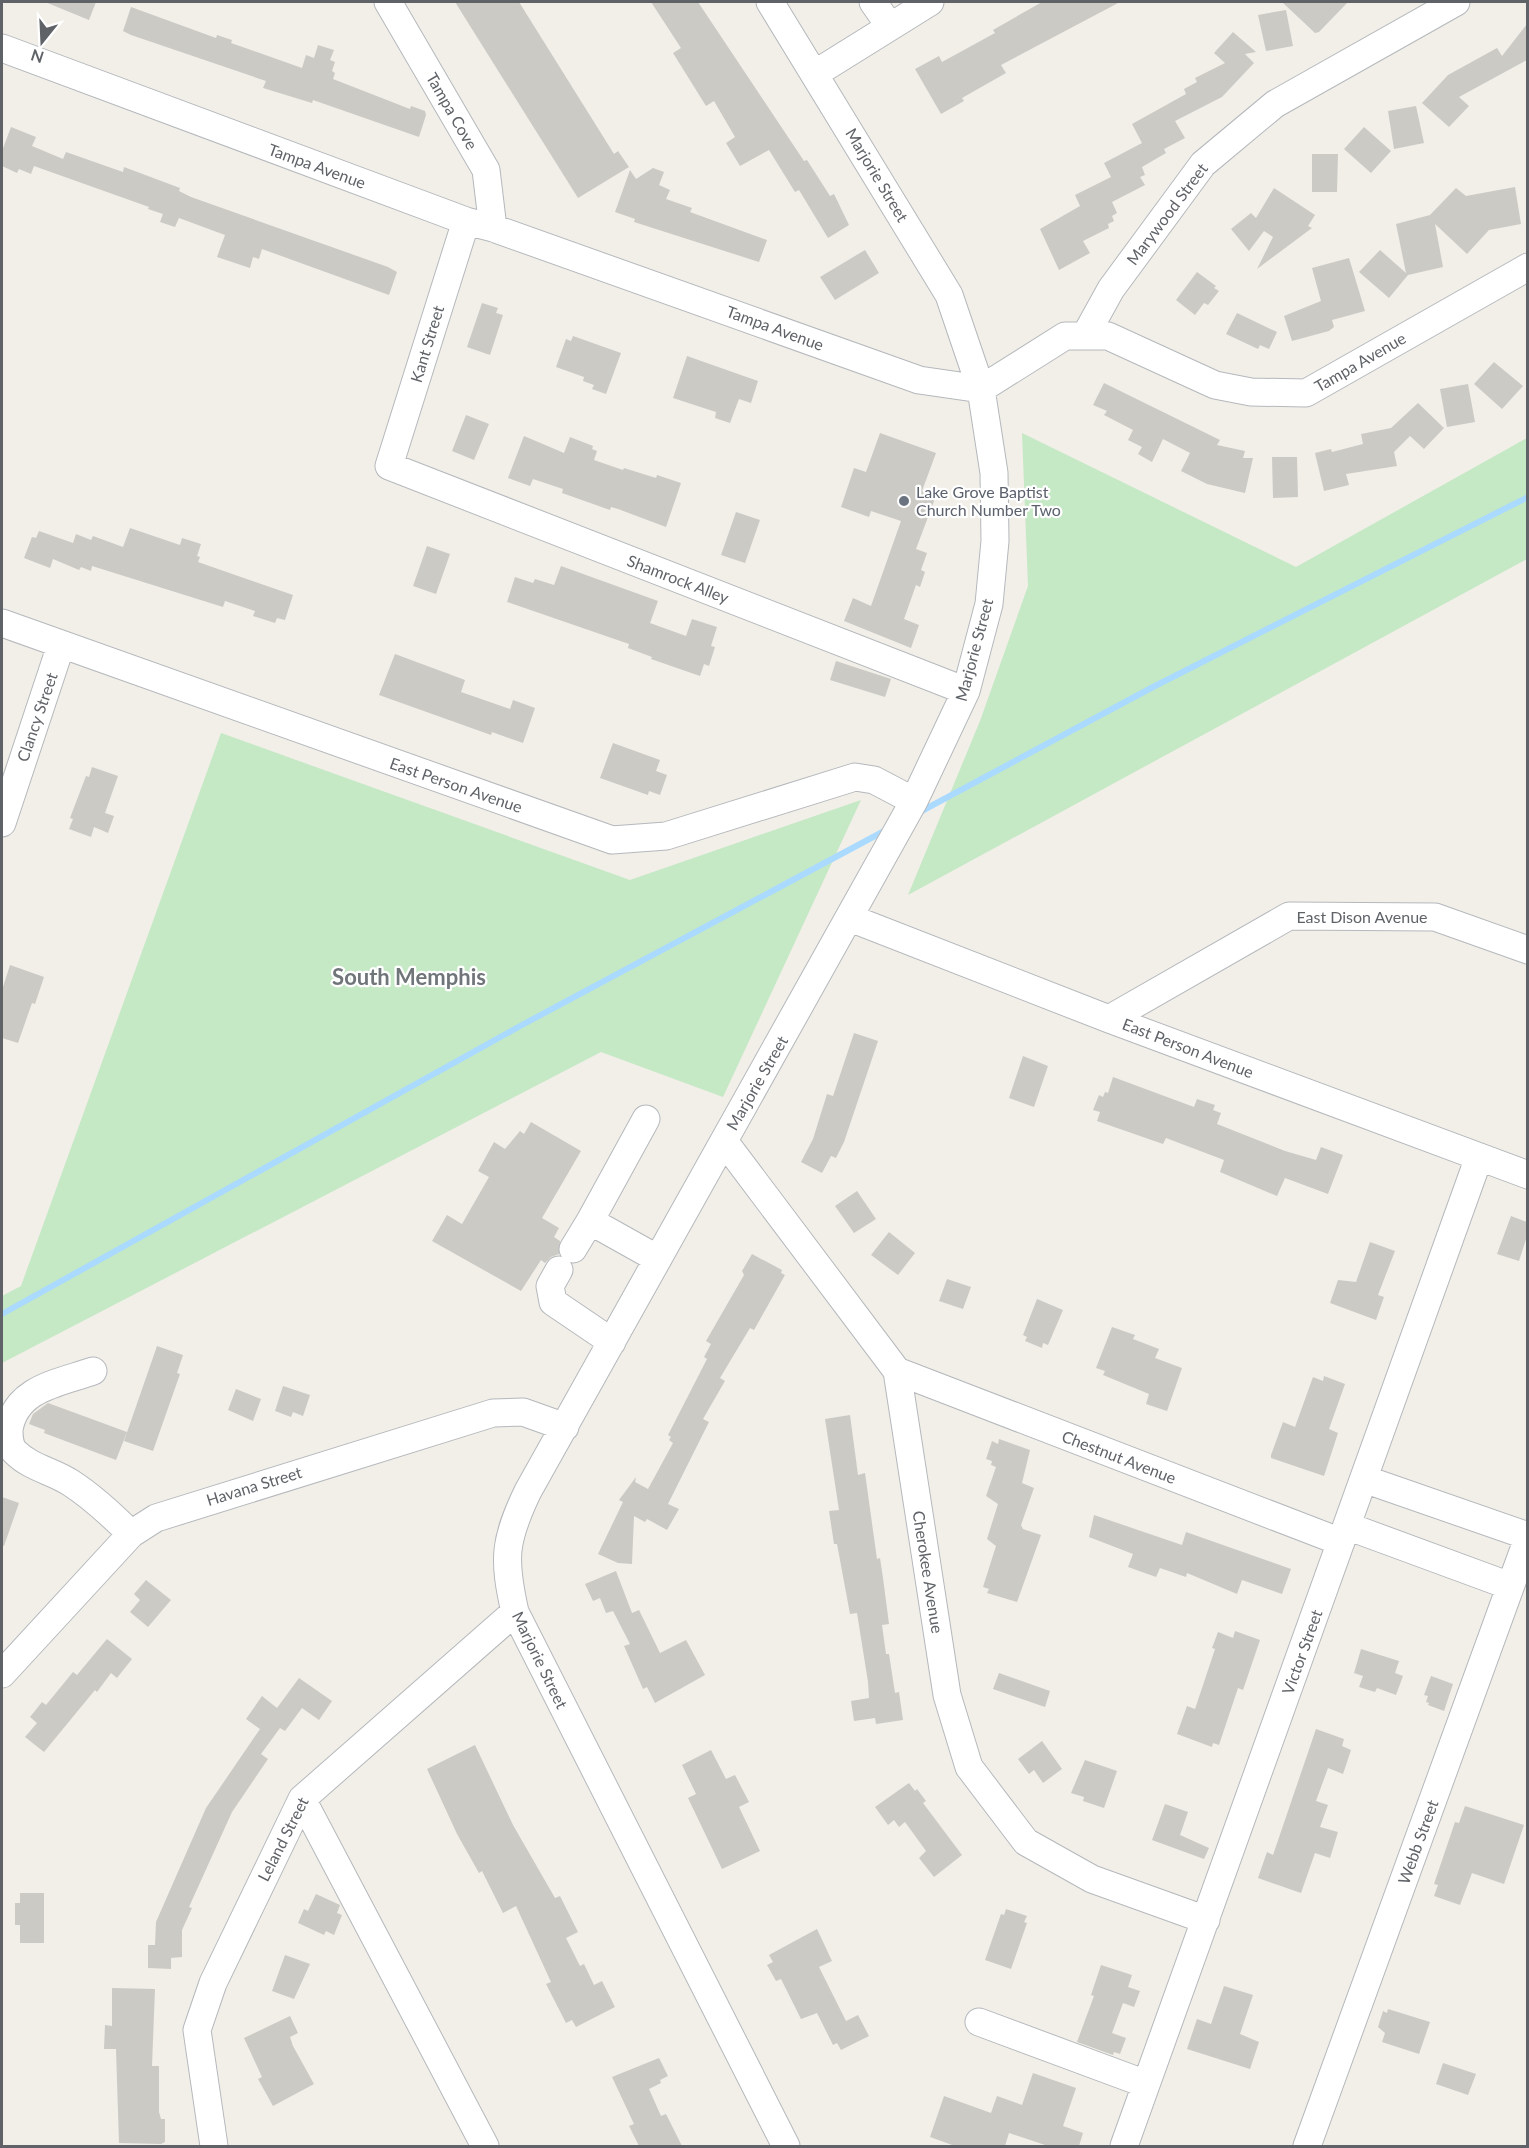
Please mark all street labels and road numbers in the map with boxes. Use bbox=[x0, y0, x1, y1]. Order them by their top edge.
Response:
street label: Tampa Cove bbox=[423, 69, 482, 153]
street label: Marjorie Street bbox=[842, 125, 913, 225]
street label: Tampa Avenue bbox=[266, 139, 368, 192]
street label: Marywood Street bbox=[1122, 159, 1211, 268]
street label: Tampa Avenue bbox=[724, 301, 826, 354]
street label: Kant Street bbox=[406, 303, 447, 385]
street label: Tampa Avenue bbox=[1311, 328, 1409, 395]
street label: Shamrock Alley bbox=[625, 550, 732, 607]
street label: Marjorie Street bbox=[951, 596, 996, 703]
street label: Clancy Street bbox=[12, 670, 61, 764]
street label: East Person Avenue bbox=[387, 753, 525, 816]
street label: East Dison Avenue bbox=[1296, 907, 1428, 926]
street label: East Person Avenue bbox=[1120, 1014, 1256, 1081]
street label: Marjorie Street bbox=[722, 1032, 791, 1133]
street label: Chestnut Avenue bbox=[1059, 1426, 1179, 1487]
street label: Havana Street bbox=[204, 1462, 304, 1509]
street label: Cherokee Avenue bbox=[909, 1509, 948, 1635]
street label: Victor Street bbox=[1277, 1607, 1326, 1697]
street label: Marjorie Street bbox=[509, 1608, 572, 1712]
street label: Leland Street bbox=[253, 1793, 312, 1884]
street label: Webb Street bbox=[1394, 1797, 1442, 1887]

